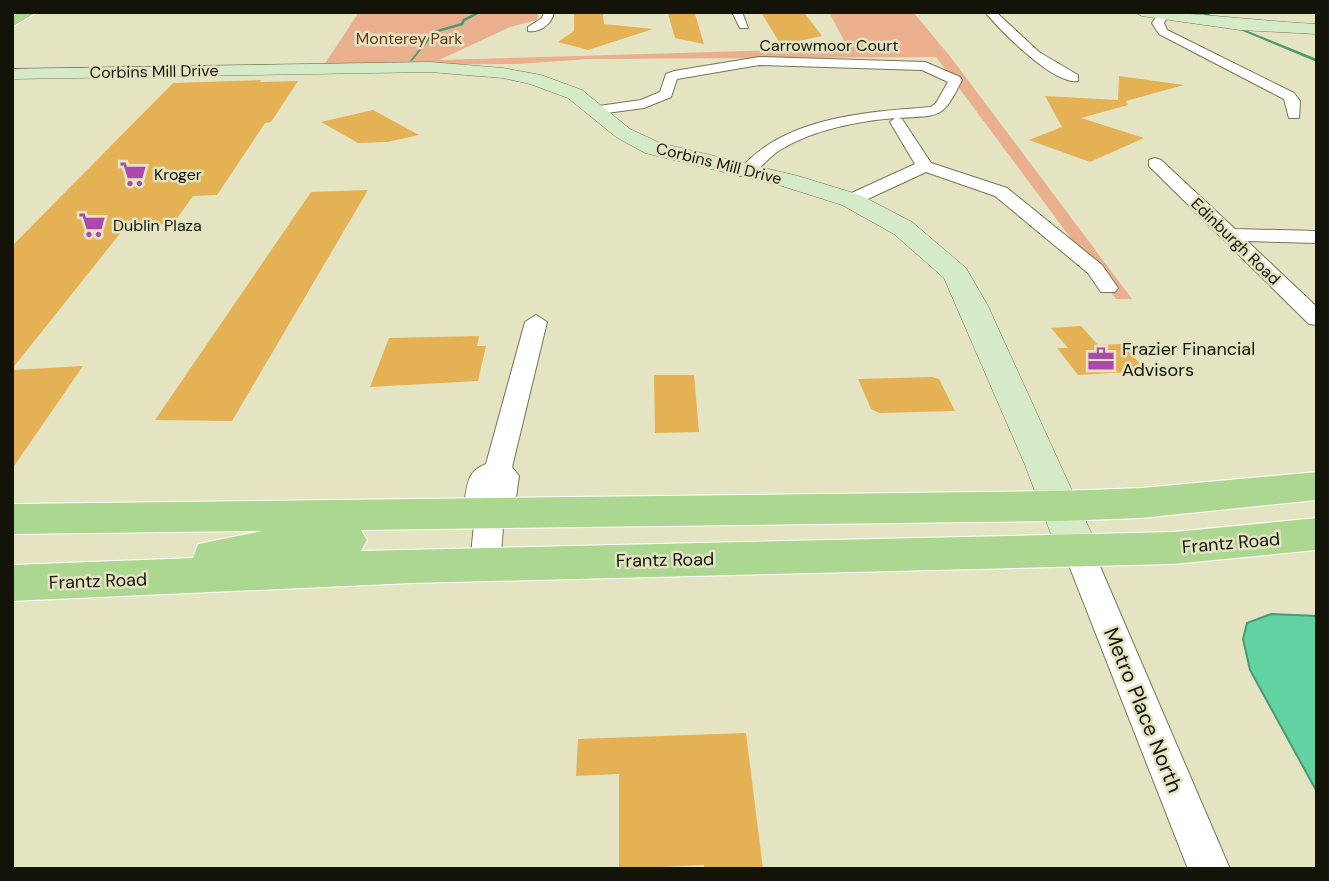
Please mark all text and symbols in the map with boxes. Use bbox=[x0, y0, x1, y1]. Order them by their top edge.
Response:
park label: Monterey Park bbox=[356, 28, 462, 49]
street label: Carrowmoor Court bbox=[760, 35, 898, 56]
street label: Corbins Mill Drive bbox=[89, 60, 219, 83]
street label: Corbins Mill Drive bbox=[654, 138, 784, 189]
supermarket icon: Kroger bbox=[118, 159, 148, 189]
place label: Kroger bbox=[154, 164, 202, 185]
street label: Edinburgh Road bbox=[1186, 193, 1285, 289]
supermarket icon: Dublin Plaza bbox=[77, 210, 107, 240]
place label: Dublin Plaza bbox=[113, 215, 202, 236]
place label: Frazier Financial Advisors bbox=[1122, 337, 1255, 382]
office icon: Frazier Financial Advisors bbox=[1086, 344, 1116, 374]
street label: Frantz Road bbox=[1181, 527, 1281, 559]
street label: Frantz Road bbox=[616, 547, 714, 573]
street label: Frantz Road bbox=[48, 567, 148, 595]
street label: Metro Place North bbox=[1097, 623, 1189, 797]

